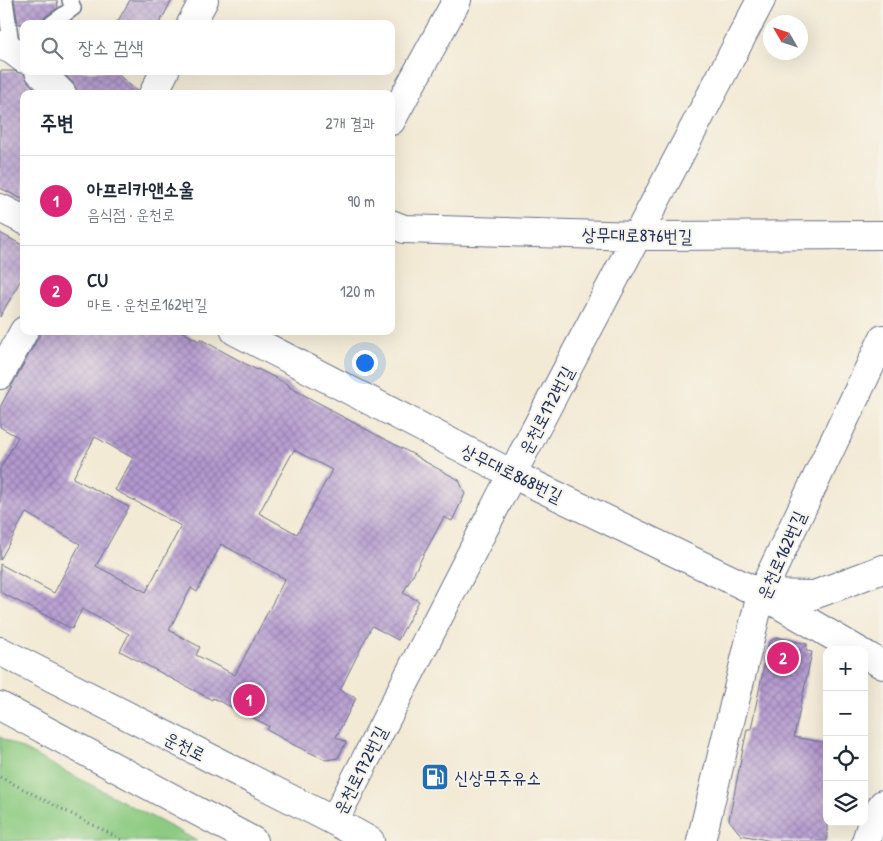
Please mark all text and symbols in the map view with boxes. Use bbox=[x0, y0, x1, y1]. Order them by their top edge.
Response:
north arrow bbox=[763, 15, 808, 60]
search box bbox=[20, 20, 395, 75]
icon: search bbox=[38, 34, 66, 62]
text: 장소 검색 bbox=[78, 34, 144, 60]
text: 주변 bbox=[40, 108, 74, 137]
text: 2개 결과 bbox=[325, 112, 375, 134]
text: 아프리카앤소울 bbox=[87, 176, 194, 202]
text: 1 bbox=[53, 190, 59, 212]
text: 90 m bbox=[347, 190, 375, 212]
text: 음식점 · 운천로 bbox=[87, 203, 175, 225]
street label: 상무대로876번길 bbox=[581, 222, 693, 248]
text: CU bbox=[87, 267, 108, 293]
text: 2 bbox=[52, 280, 60, 302]
text: 120 m bbox=[340, 280, 375, 302]
text: 마트 · 운천로162번길 bbox=[87, 293, 207, 315]
your location bbox=[352, 350, 378, 376]
street label: 운천로172번길 bbox=[512, 361, 580, 458]
street label: 상무대로868번길 bbox=[457, 438, 567, 508]
street label: 운천로162번길 bbox=[750, 506, 812, 603]
pin: 2 bbox=[767, 639, 799, 677]
map controls bbox=[823, 646, 868, 826]
button: + bbox=[823, 646, 868, 691]
pin: 1 bbox=[233, 681, 265, 719]
button: − bbox=[823, 691, 868, 736]
street label: 운천로172번길 bbox=[327, 721, 393, 819]
street label: 운천로 bbox=[160, 725, 210, 767]
button: locate bbox=[823, 736, 868, 781]
fuel station icon: 신상무주유소 bbox=[420, 762, 450, 792]
place label: 신상무주유소 bbox=[454, 765, 541, 790]
button: layers bbox=[823, 781, 868, 826]

